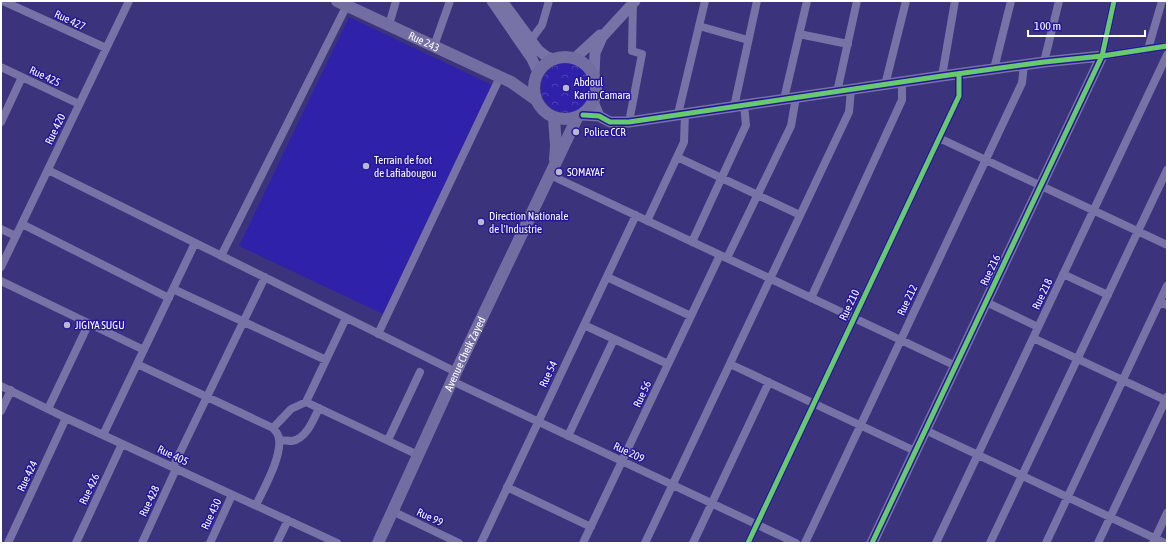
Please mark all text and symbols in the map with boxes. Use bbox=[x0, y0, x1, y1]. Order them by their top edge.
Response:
street label: Rue 427 bbox=[53, 8, 87, 32]
scale bar bbox=[1028, 12, 1145, 38]
text: 100 m bbox=[1034, 19, 1061, 33]
street label: Rue 243 bbox=[407, 29, 441, 54]
street label: Rue 425 bbox=[28, 64, 62, 88]
place label: Abdoul Karim Camara bbox=[574, 76, 631, 101]
marker: Abdoul Karim Camara bbox=[561, 83, 571, 93]
street label: Rue 420 bbox=[42, 112, 68, 146]
place label: Police CCR bbox=[584, 126, 626, 138]
marker: Police CCR bbox=[571, 127, 581, 137]
place label: Terrain de foot de Lafiabougou bbox=[374, 154, 436, 179]
marker: Terrain de foot de Lafiabougou bbox=[361, 161, 371, 171]
place label: SOMAYAF bbox=[567, 166, 605, 178]
marker: SOMAYAF bbox=[554, 167, 564, 177]
place label: Direction Nationale de l'Industrie bbox=[489, 210, 568, 235]
marker: Direction Nationale de l'Industrie bbox=[476, 217, 486, 227]
street label: Rue 216 bbox=[978, 253, 1002, 287]
street label: Rue 218 bbox=[1030, 277, 1054, 311]
street label: Rue 212 bbox=[895, 283, 919, 317]
street label: Rue 210 bbox=[837, 288, 861, 322]
street label: Avenue Cheik Zayed bbox=[442, 315, 487, 393]
place label: JIGIYA SUGU bbox=[75, 319, 125, 331]
marker: JIGIYA SUGU bbox=[62, 320, 72, 330]
street label: Rue 54 bbox=[537, 359, 559, 389]
street label: Rue 56 bbox=[631, 379, 653, 409]
street label: Rue 209 bbox=[612, 440, 646, 464]
street label: Rue 405 bbox=[156, 443, 190, 467]
street label: Rue 424 bbox=[15, 459, 39, 493]
street label: Rue 426 bbox=[77, 472, 101, 506]
street label: Rue 428 bbox=[137, 484, 161, 518]
street label: Rue 430 bbox=[199, 497, 223, 531]
street label: Rue 99 bbox=[415, 506, 445, 528]

